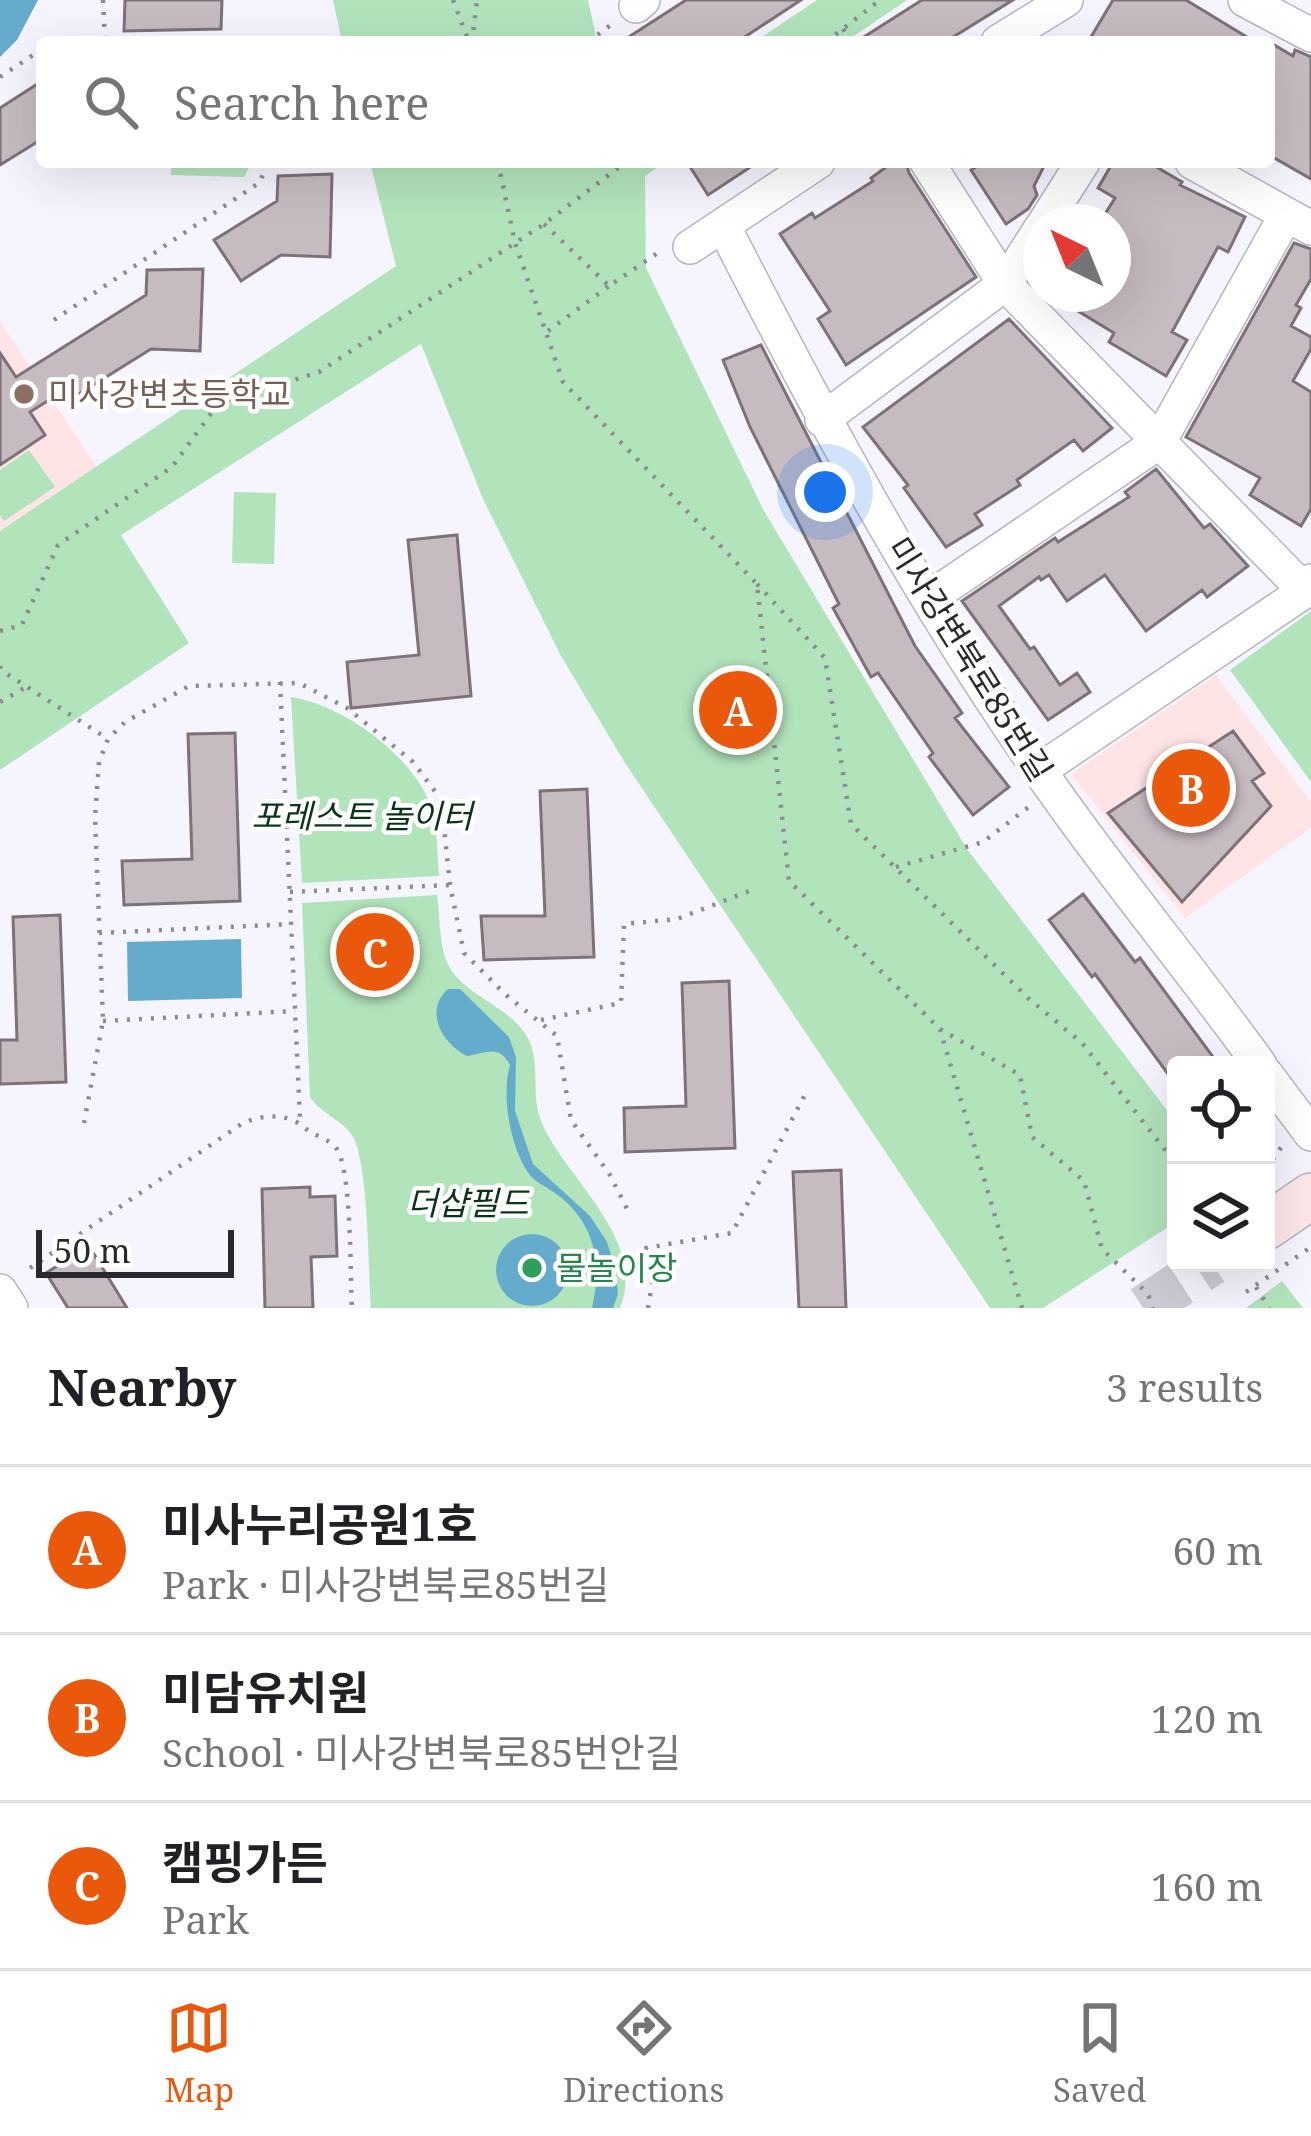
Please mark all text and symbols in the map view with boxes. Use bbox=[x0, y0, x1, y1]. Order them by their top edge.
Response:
search box bbox=[36, 36, 1275, 168]
icon: search bbox=[78, 69, 144, 135]
text: Search here bbox=[174, 72, 429, 133]
north arrow bbox=[1023, 204, 1131, 312]
place label: 미사강변초등학교 bbox=[48, 371, 291, 416]
marker: 미사강변초등학교 bbox=[11, 381, 37, 407]
your location bbox=[795, 462, 855, 522]
street label: 미사강변북로85번길 bbox=[877, 528, 1064, 789]
pin: A bbox=[699, 665, 777, 755]
pin: B bbox=[1152, 743, 1230, 833]
park label: 포레스트 놀이터 bbox=[251, 793, 476, 838]
pin: C bbox=[336, 907, 414, 997]
map controls bbox=[1167, 1056, 1275, 1272]
button: locate bbox=[1167, 1056, 1275, 1164]
button: layers bbox=[1167, 1164, 1275, 1272]
park label: 더샵필드 bbox=[407, 1180, 530, 1225]
scale bar bbox=[36, 1224, 234, 1277]
text: 50 m bbox=[54, 1228, 131, 1273]
place label: 물놀이장 bbox=[556, 1245, 677, 1290]
marker: 물놀이장 bbox=[519, 1255, 545, 1281]
text: Nearby bbox=[48, 1351, 236, 1421]
text: 3 results bbox=[1106, 1360, 1263, 1413]
text: 미사누리공원1호 bbox=[162, 1493, 477, 1554]
text: A bbox=[72, 1523, 102, 1576]
text: 60 m bbox=[1172, 1523, 1263, 1576]
text: Park · 미사강변북로85번길 bbox=[162, 1557, 609, 1610]
text: 미담유치원 bbox=[162, 1661, 369, 1722]
text: B bbox=[74, 1691, 100, 1744]
text: 120 m bbox=[1151, 1691, 1263, 1744]
text: School · 미사강변북로85번안길 bbox=[162, 1725, 681, 1778]
text: 캠핑가든 bbox=[162, 1831, 328, 1892]
text: C bbox=[74, 1859, 100, 1912]
text: 160 m bbox=[1151, 1859, 1263, 1912]
text: Park bbox=[162, 1892, 249, 1945]
tab: Map bbox=[164, 1995, 234, 2112]
tab: Directions bbox=[563, 1995, 724, 2112]
tab: Saved bbox=[1053, 1995, 1147, 2112]

